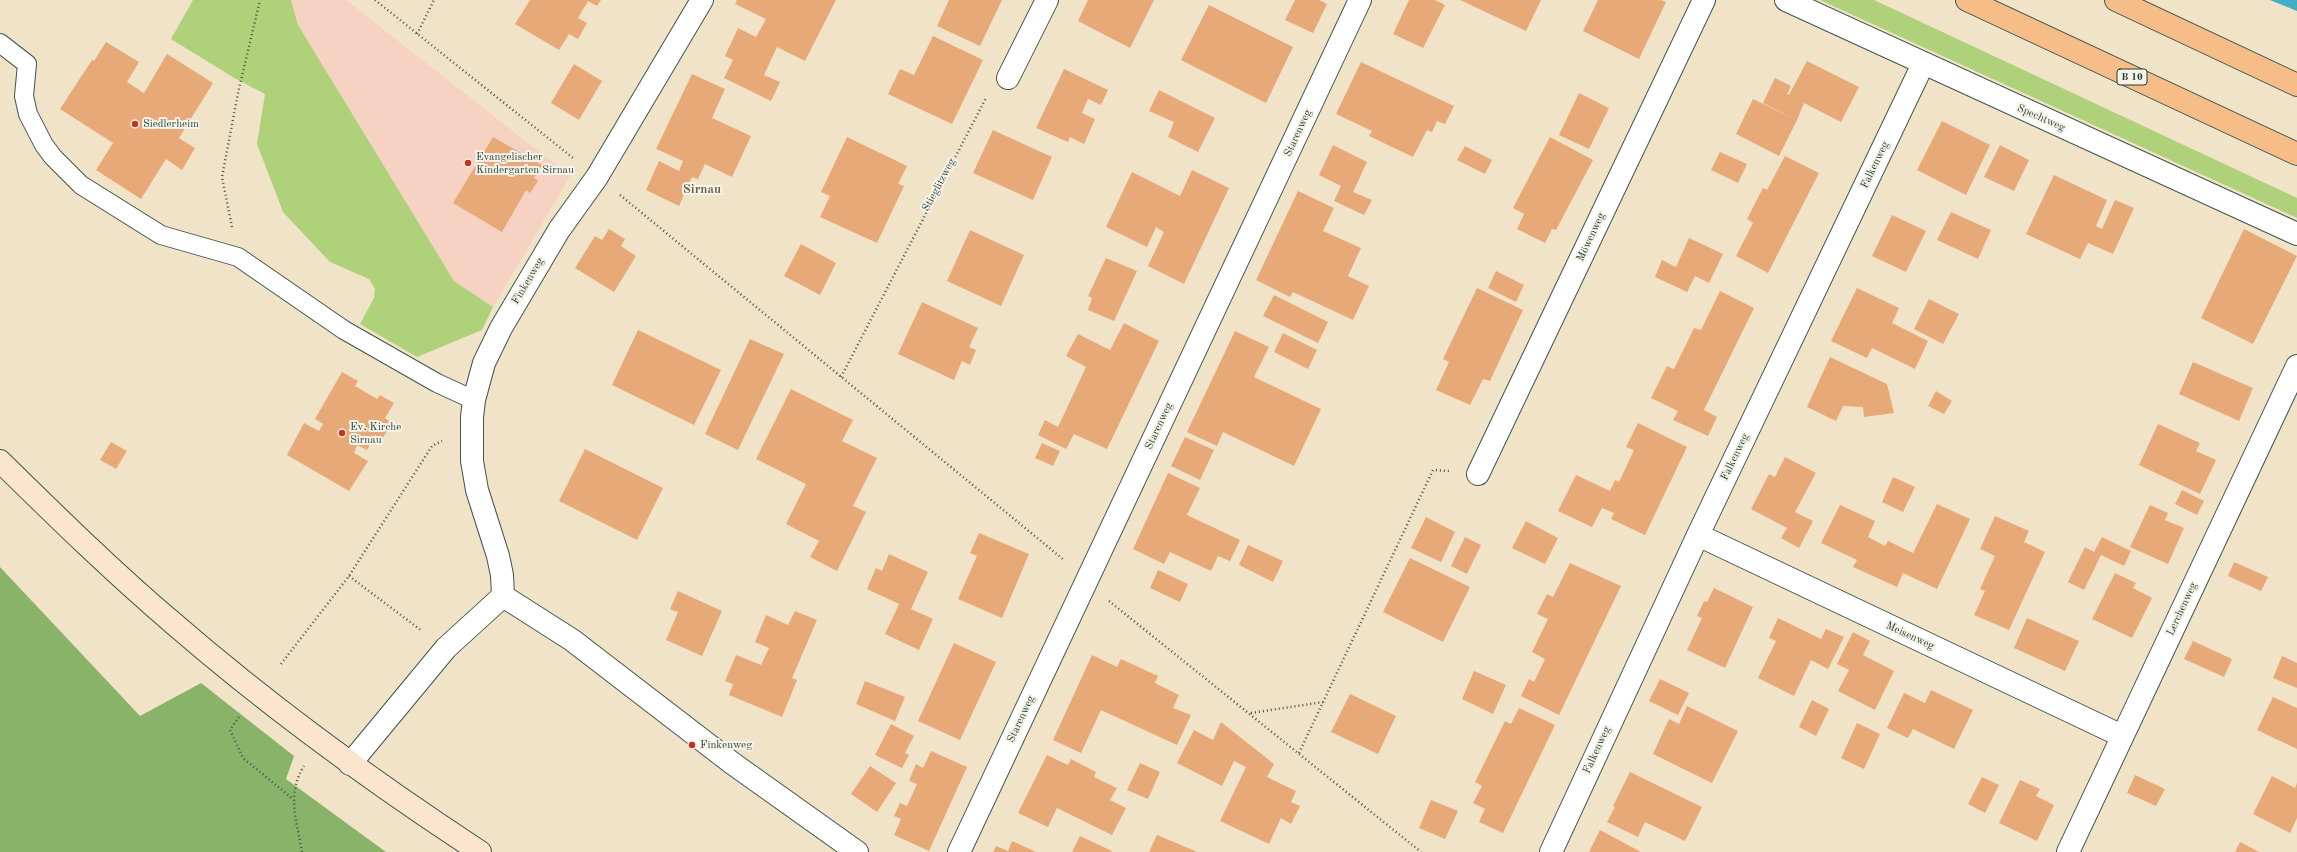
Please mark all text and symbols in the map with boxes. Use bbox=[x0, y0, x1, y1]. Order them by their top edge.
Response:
road number: B 10 bbox=[2117, 69, 2147, 85]
street label: Spechtweg bbox=[2015, 102, 2067, 134]
street label: Starenweg bbox=[1281, 107, 1315, 159]
place label: Siedlerheim bbox=[143, 117, 199, 131]
marker: Siedlerheim bbox=[130, 119, 140, 129]
street label: Falkenweg bbox=[1858, 139, 1892, 191]
place label: Evangelischer Kindergarten Sirnau bbox=[476, 150, 574, 176]
street label: Stieglitzweg bbox=[919, 156, 959, 214]
marker: Evangelischer Kindergarten Sirnau bbox=[463, 158, 473, 168]
district label: Sirnau bbox=[683, 182, 721, 198]
street label: Möwenweg bbox=[1574, 210, 1608, 264]
street label: Finkenweg bbox=[509, 255, 547, 307]
street label: Starenweg bbox=[1142, 400, 1176, 452]
place label: Ev. Kirche Sirnau bbox=[350, 420, 401, 446]
marker: Ev. Kirche Sirnau bbox=[337, 428, 347, 438]
street label: Falkenweg bbox=[1718, 431, 1752, 483]
street label: Lerchenweg bbox=[2164, 580, 2200, 638]
street label: Meisenweg bbox=[1884, 619, 1936, 653]
street label: Starenweg bbox=[1004, 693, 1038, 745]
street label: Falkenweg bbox=[1580, 724, 1614, 776]
place label: Finkenweg bbox=[700, 738, 752, 752]
marker: Finkenweg bbox=[687, 740, 697, 750]

